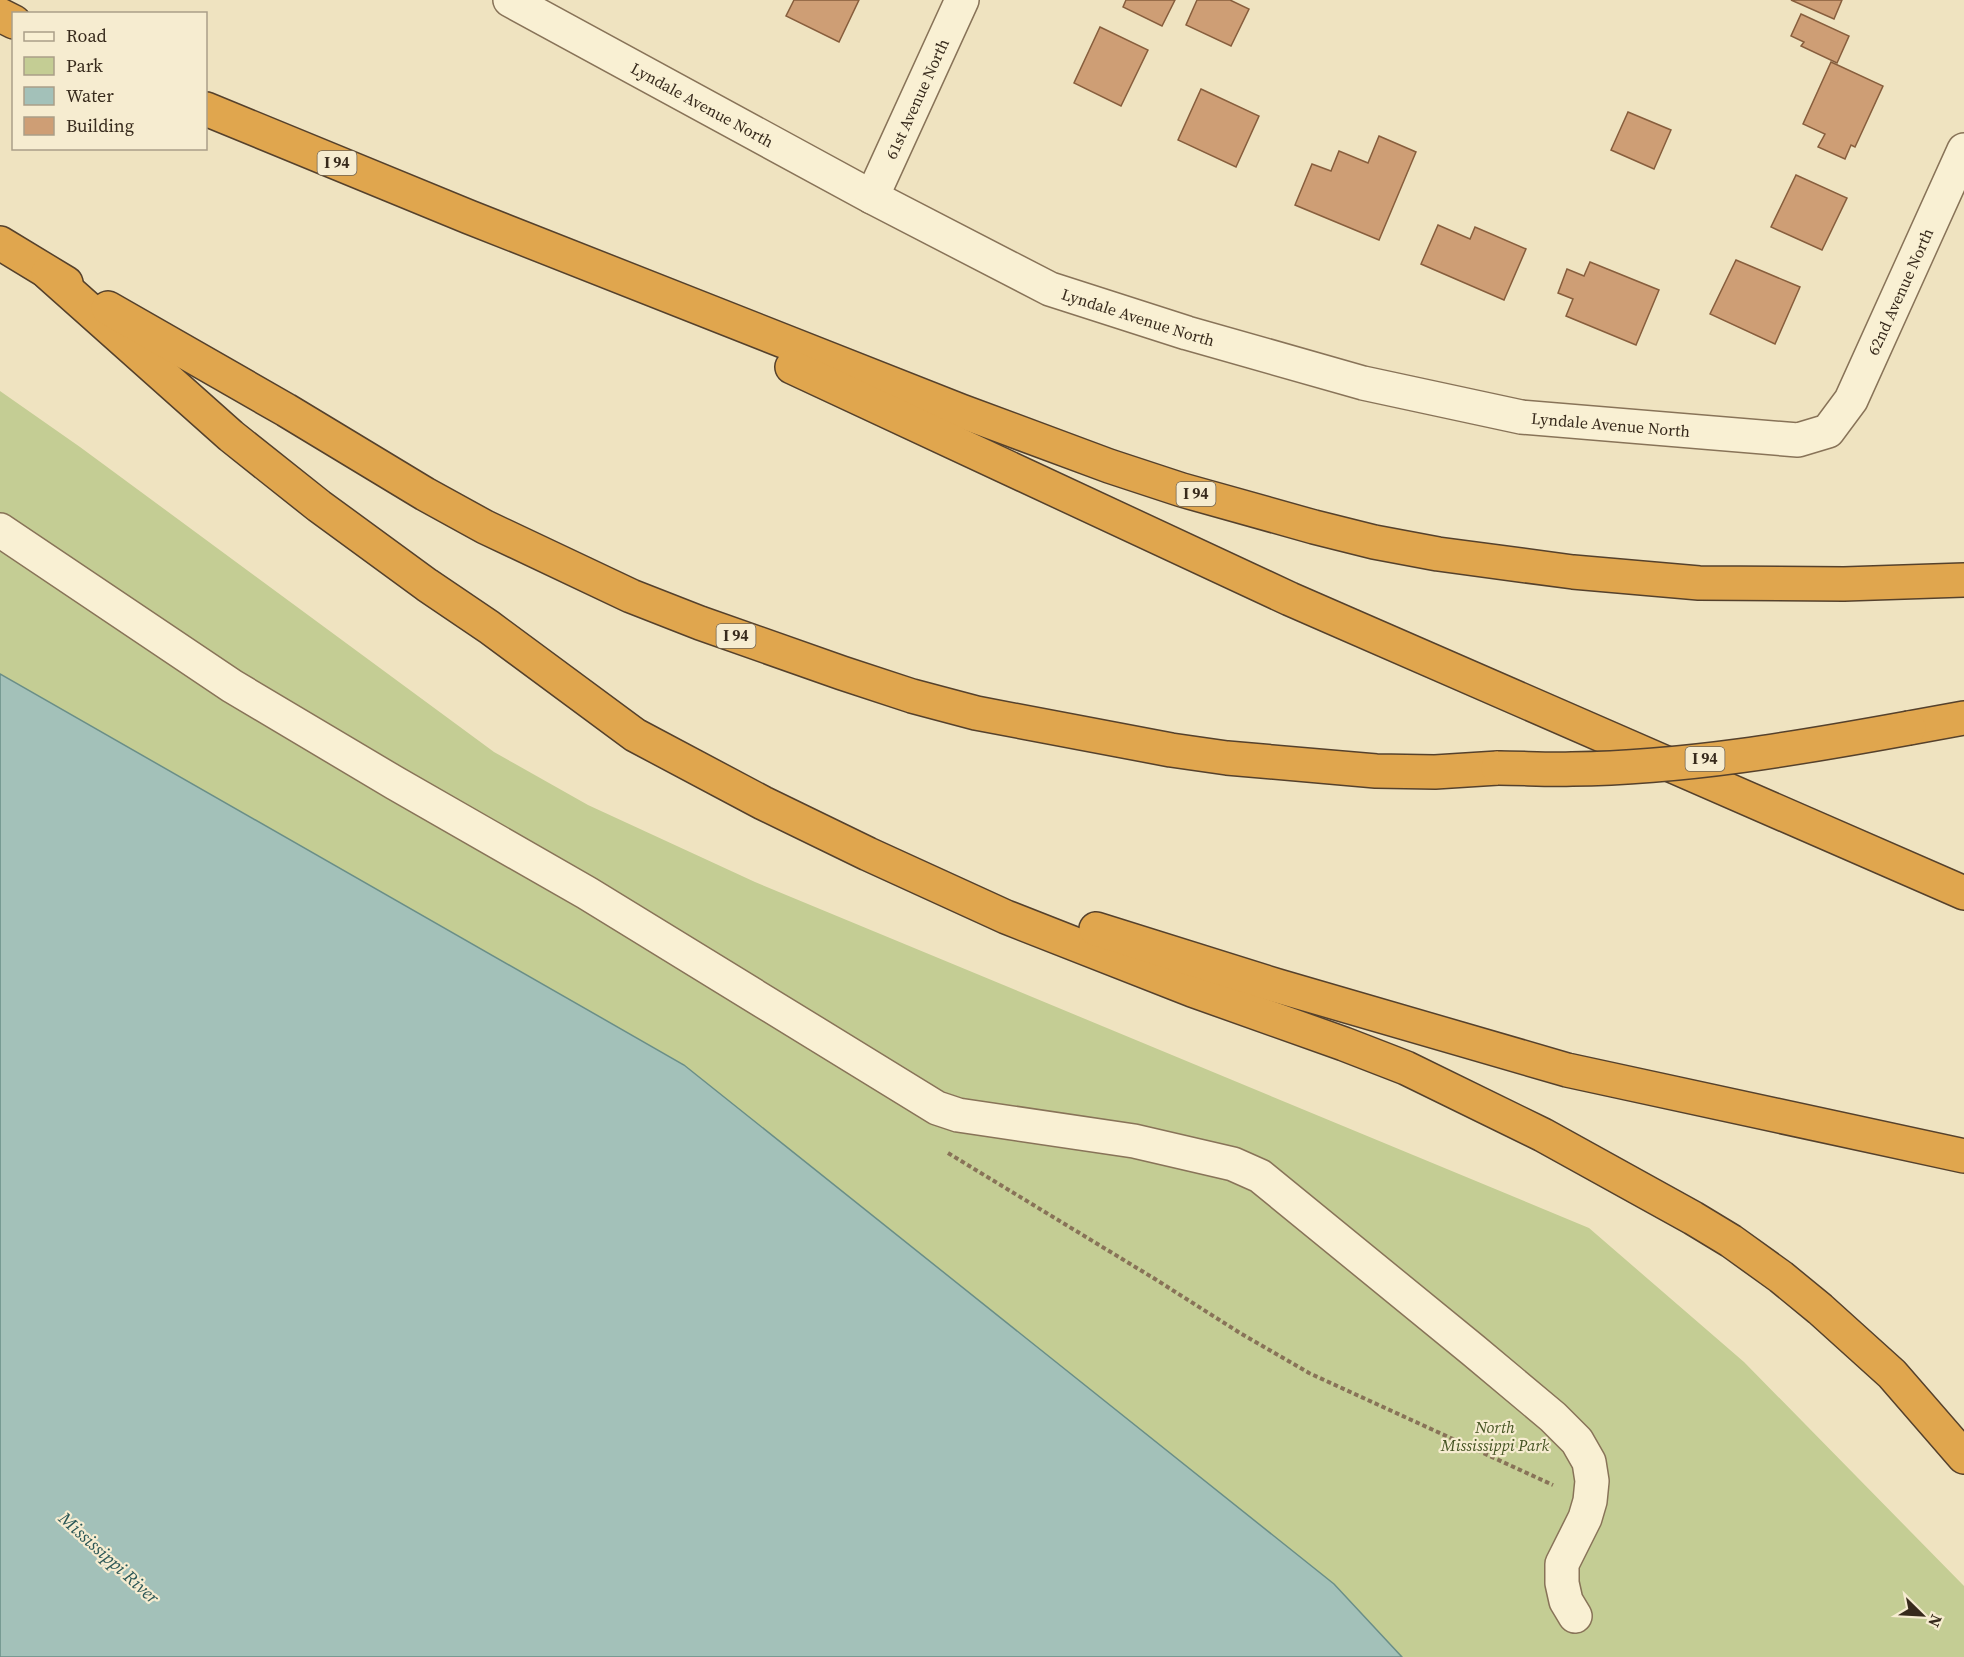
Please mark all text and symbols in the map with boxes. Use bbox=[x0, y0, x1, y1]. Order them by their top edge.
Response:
legend bbox=[12, 12, 207, 150]
text: Road bbox=[66, 23, 107, 48]
street label: 61st Avenue North bbox=[880, 34, 954, 163]
text: Park bbox=[66, 53, 103, 78]
street label: Lyndale Avenue North bbox=[627, 57, 778, 153]
text: Water bbox=[66, 83, 114, 108]
text: Building bbox=[66, 113, 134, 138]
road number: I 94 bbox=[318, 151, 356, 175]
street label: 62nd Avenue North bbox=[1862, 224, 1938, 358]
street label: Lyndale Avenue North bbox=[1059, 282, 1218, 351]
street label: Lyndale Avenue North bbox=[1530, 407, 1691, 442]
road number: I 94 bbox=[1176, 482, 1216, 506]
road number: I 94 bbox=[716, 624, 756, 648]
road number: I 94 bbox=[1686, 747, 1724, 771]
park label: North Mississippi Park bbox=[1440, 1416, 1549, 1456]
water label: Mississippi River bbox=[53, 1505, 165, 1610]
north arrow bbox=[1892, 1585, 1952, 1645]
text: N bbox=[1923, 1611, 1948, 1631]

